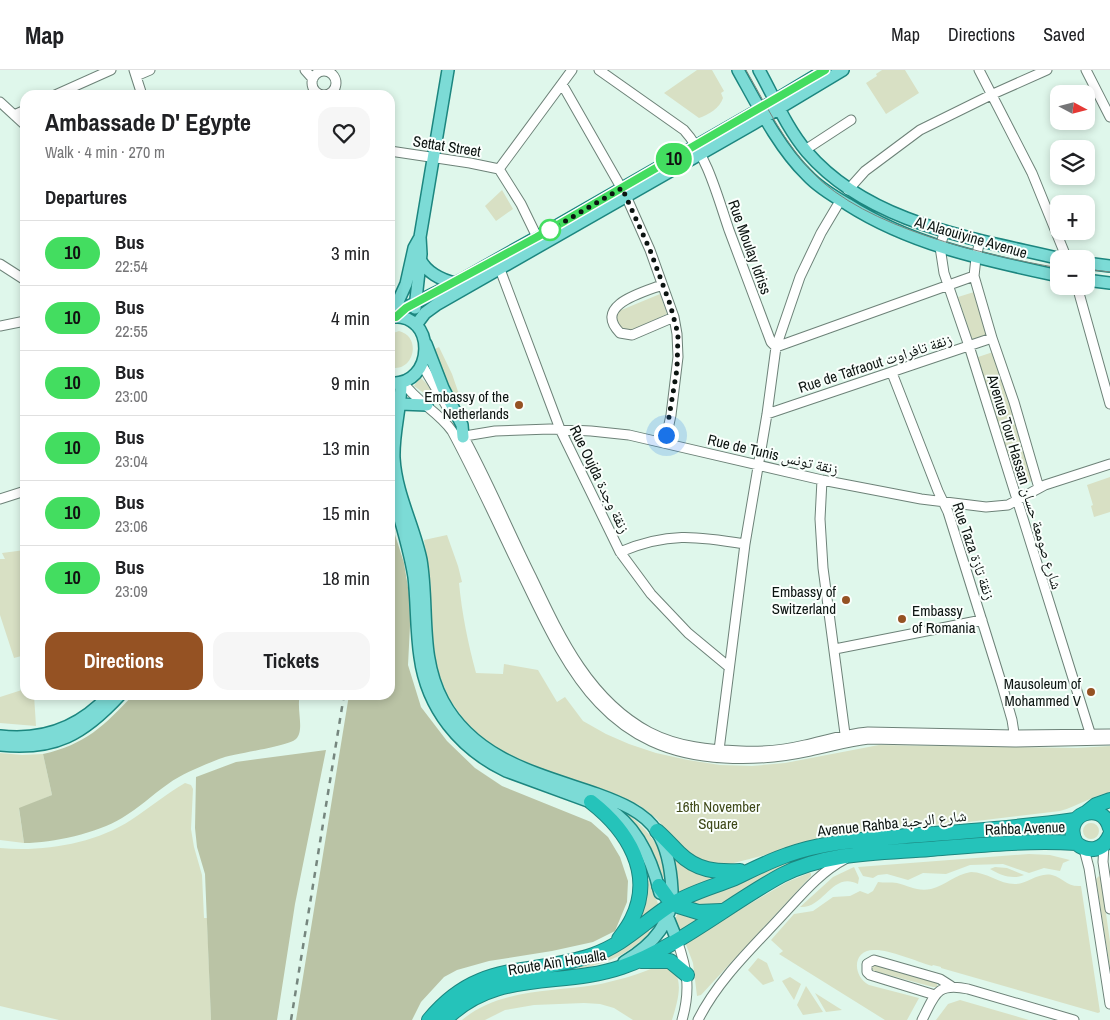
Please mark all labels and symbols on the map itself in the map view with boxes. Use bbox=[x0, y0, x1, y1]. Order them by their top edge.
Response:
north arrow bbox=[1050, 85, 1095, 130]
street label: Settat Street bbox=[412, 130, 483, 162]
line badge: 10 bbox=[652, 143, 696, 175]
street label: Rue Moulay Idriss bbox=[723, 197, 777, 297]
street label: Al Alaouiyine Avenue bbox=[911, 211, 1030, 263]
unlabelled marker bbox=[539, 219, 561, 241]
street label: Rue de Tafraout زنقة تافراوت bbox=[795, 328, 955, 398]
street label: Avenue Tour Hassan شارع صومعة حسان bbox=[982, 371, 1068, 592]
place label: Embassy of the Netherlands bbox=[424, 386, 509, 424]
marker: Embassy of the Netherlands bbox=[513, 399, 525, 411]
street label: Rue Oujda زنقة وجدة bbox=[565, 421, 635, 537]
your location bbox=[654, 423, 679, 448]
street label: Rue de Tunis زنقة تونس bbox=[706, 429, 841, 479]
street label: Rue Taza زنقة تازة bbox=[947, 499, 1001, 603]
place label: Embassy of Switzerland bbox=[772, 581, 837, 619]
marker: Embassy of Switzerland bbox=[840, 594, 852, 606]
place label: Embassy of Romania bbox=[912, 600, 976, 638]
marker: Embassy of Romania bbox=[896, 613, 908, 625]
place label: Mausoleum of Mohammed V bbox=[1004, 673, 1082, 711]
marker: Mausoleum of Mohammed V bbox=[1085, 686, 1097, 698]
park label: 16th November Square bbox=[676, 796, 760, 834]
street label: Avenue Rahba شارع الرحبة bbox=[815, 805, 968, 841]
street label: Rahba Avenue bbox=[984, 816, 1066, 840]
street label: Route Aïn Houalla bbox=[506, 944, 608, 980]

